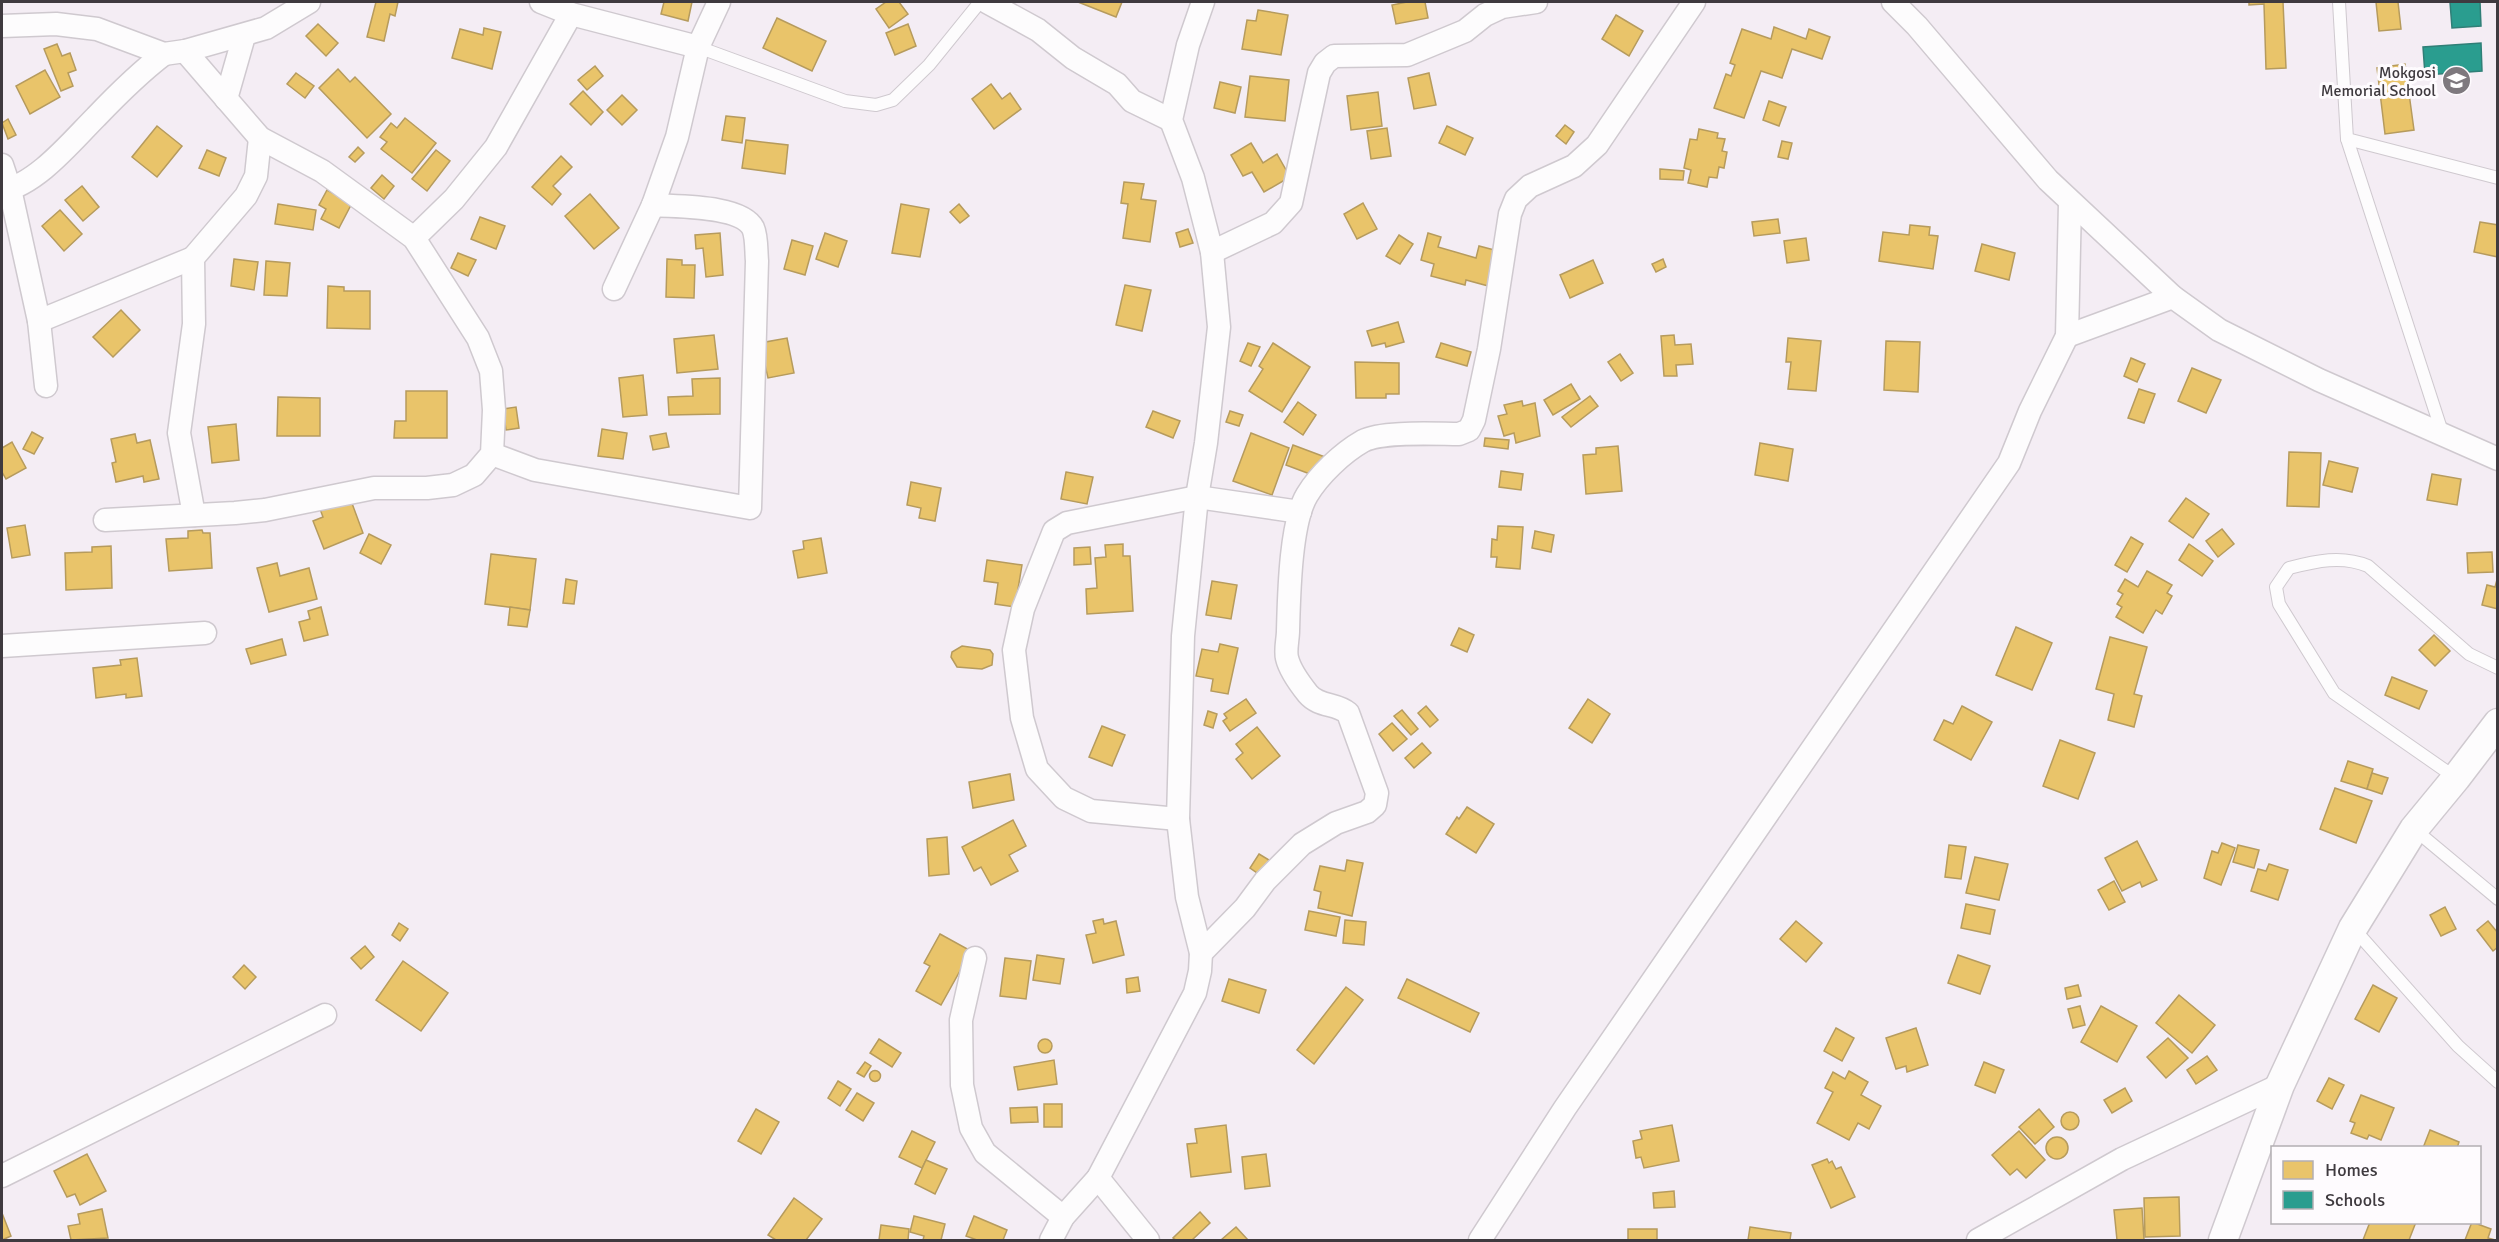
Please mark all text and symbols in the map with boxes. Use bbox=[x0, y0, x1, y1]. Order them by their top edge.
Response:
place label: Mokgosi Memorial School bbox=[2321, 63, 2436, 101]
school or university icon: Mokgosi Memorial School bbox=[2441, 65, 2473, 97]
legend bbox=[2271, 1146, 2481, 1224]
text: Homes bbox=[2325, 1159, 2378, 1181]
text: Schools bbox=[2325, 1189, 2385, 1211]

